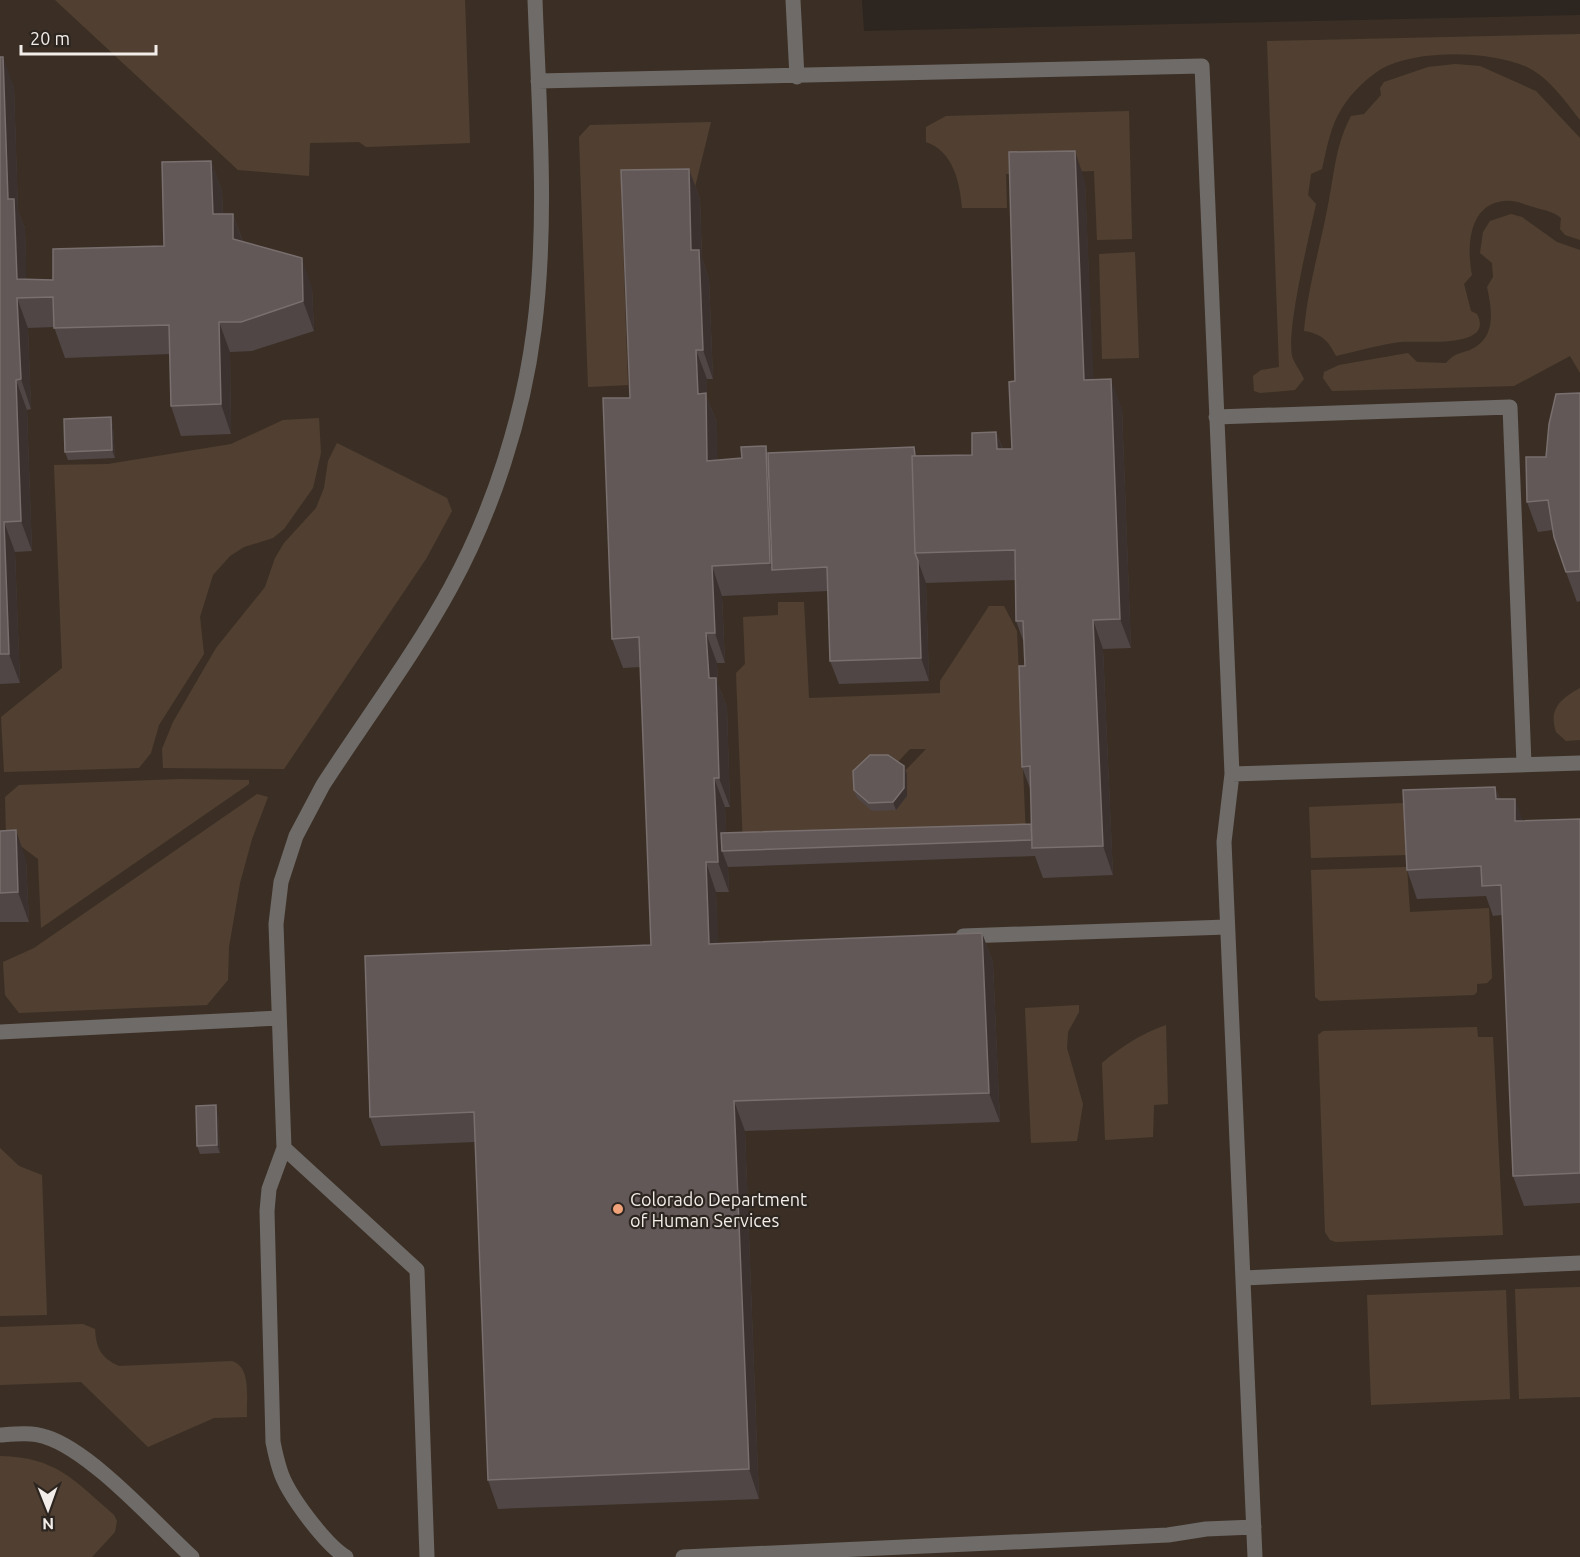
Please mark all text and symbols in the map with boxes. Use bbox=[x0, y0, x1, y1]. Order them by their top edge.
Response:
scale bar bbox=[21, 18, 156, 56]
text: 20 m bbox=[30, 28, 70, 48]
place label: Colorado Department of Human Services bbox=[630, 1189, 807, 1230]
marker: Colorado Department of Human Services bbox=[611, 1202, 625, 1216]
north arrow bbox=[18, 1479, 78, 1539]
text: N bbox=[42, 1515, 54, 1533]

